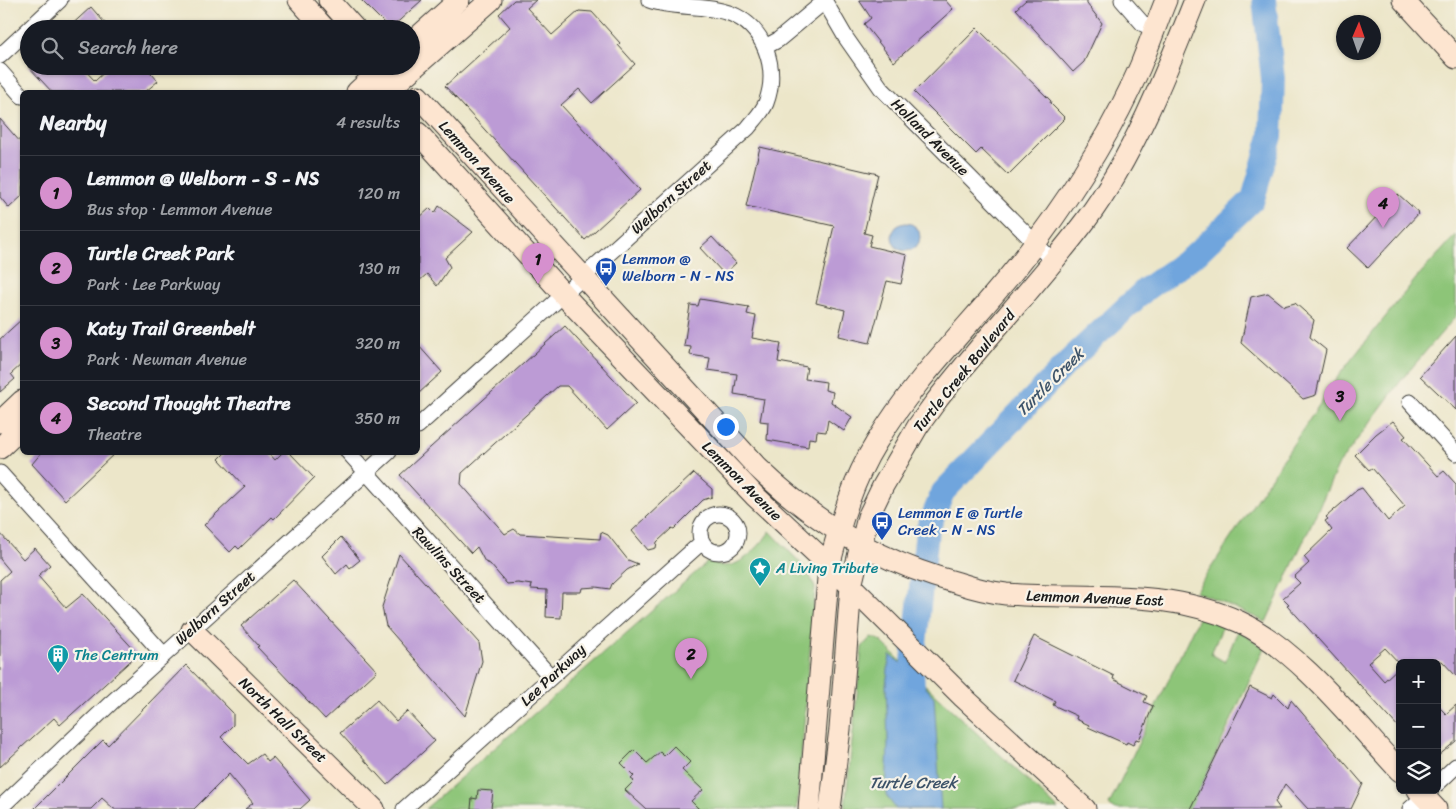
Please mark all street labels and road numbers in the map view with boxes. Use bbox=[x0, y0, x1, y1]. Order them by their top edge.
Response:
street label: Holland Avenue bbox=[885, 92, 976, 183]
street label: Lemmon Avenue bbox=[432, 114, 522, 210]
street label: Welborn Street bbox=[625, 153, 718, 241]
street label: Turtle Creek Boulevard bbox=[906, 303, 1023, 438]
street label: Lemmon Avenue bbox=[696, 435, 789, 528]
street label: Rawlins Street bbox=[406, 520, 492, 610]
street label: Welborn Street bbox=[169, 564, 262, 652]
street label: Lemmon Avenue East bbox=[1026, 583, 1165, 613]
street label: Lee Parkway bbox=[514, 637, 592, 713]
street label: North Hall Street bbox=[233, 671, 334, 770]

